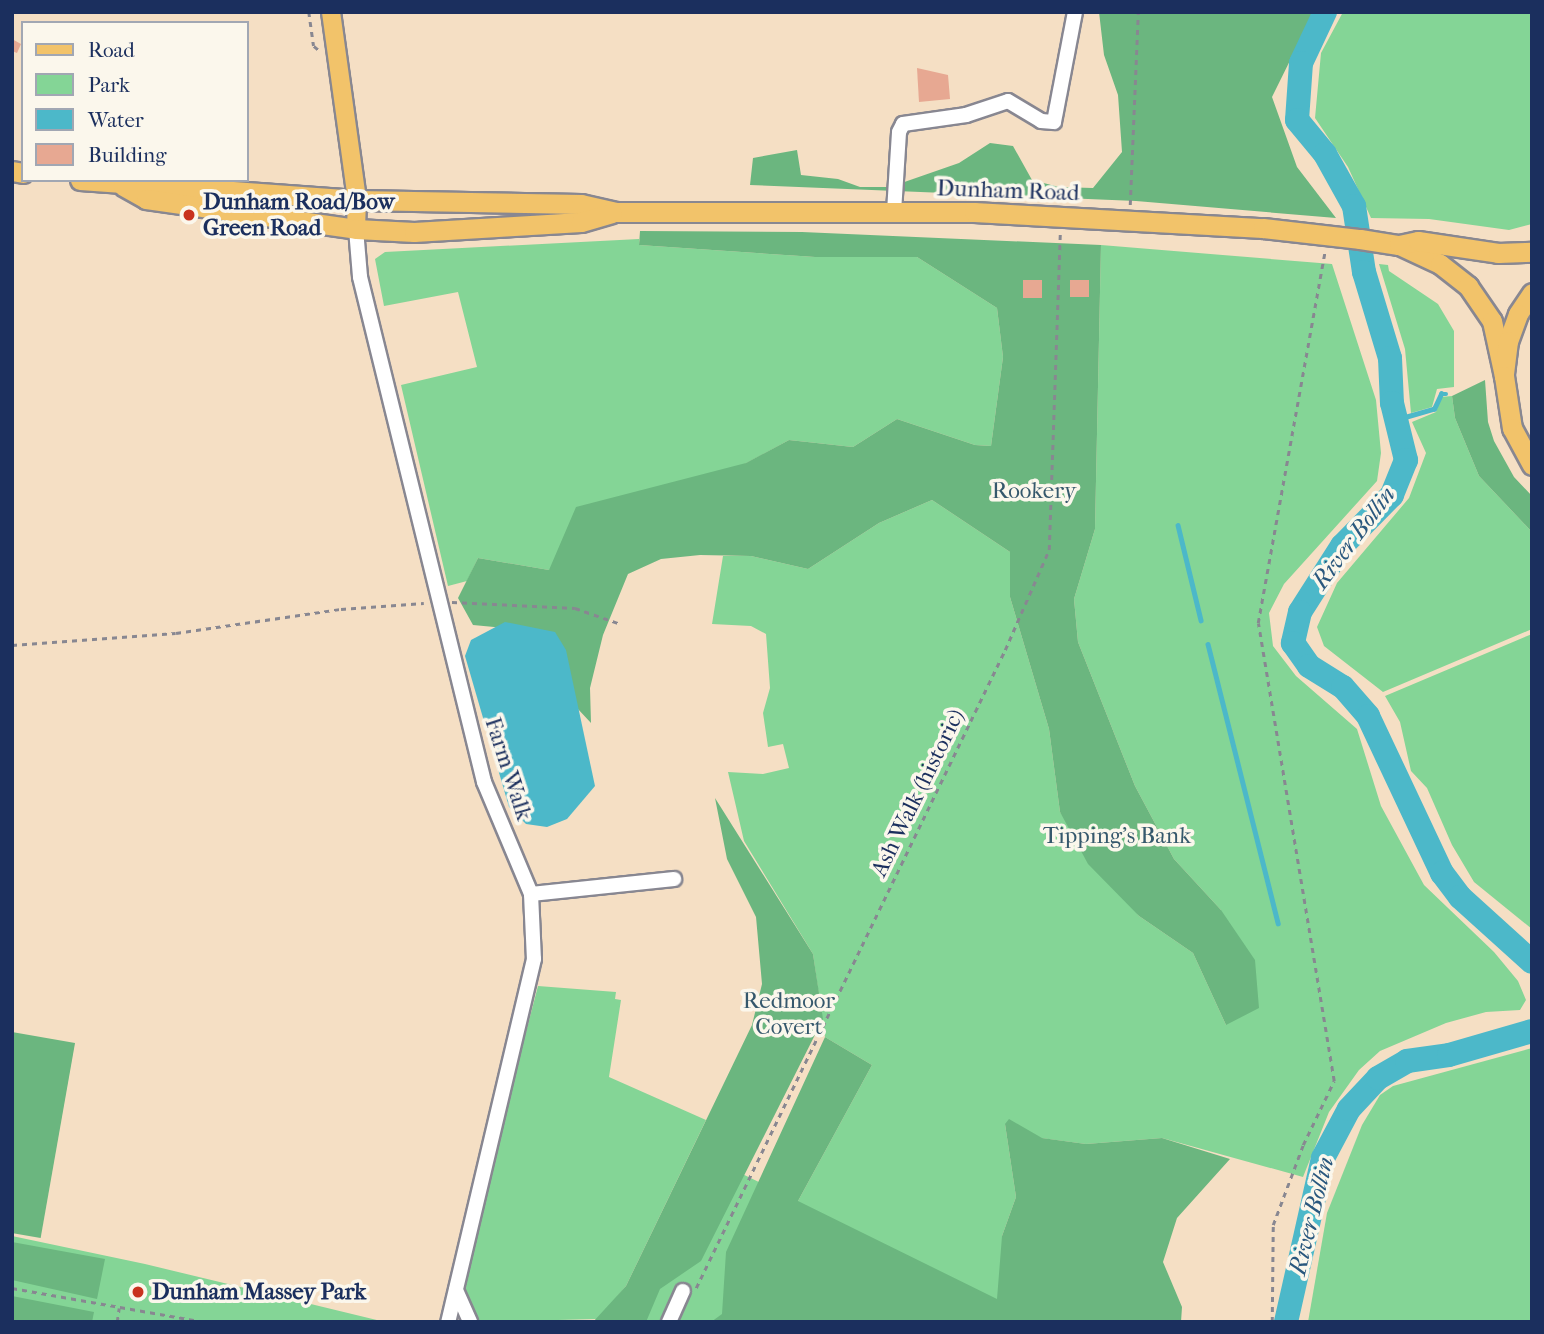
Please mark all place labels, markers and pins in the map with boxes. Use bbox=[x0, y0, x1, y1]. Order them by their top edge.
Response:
place label: Dunham Road/Bow Green Road bbox=[203, 188, 395, 242]
marker: Dunham Road/Bow Green Road bbox=[181, 207, 197, 223]
place label: Dunham Massey Park bbox=[152, 1278, 366, 1306]
marker: Dunham Massey Park bbox=[130, 1284, 146, 1300]

